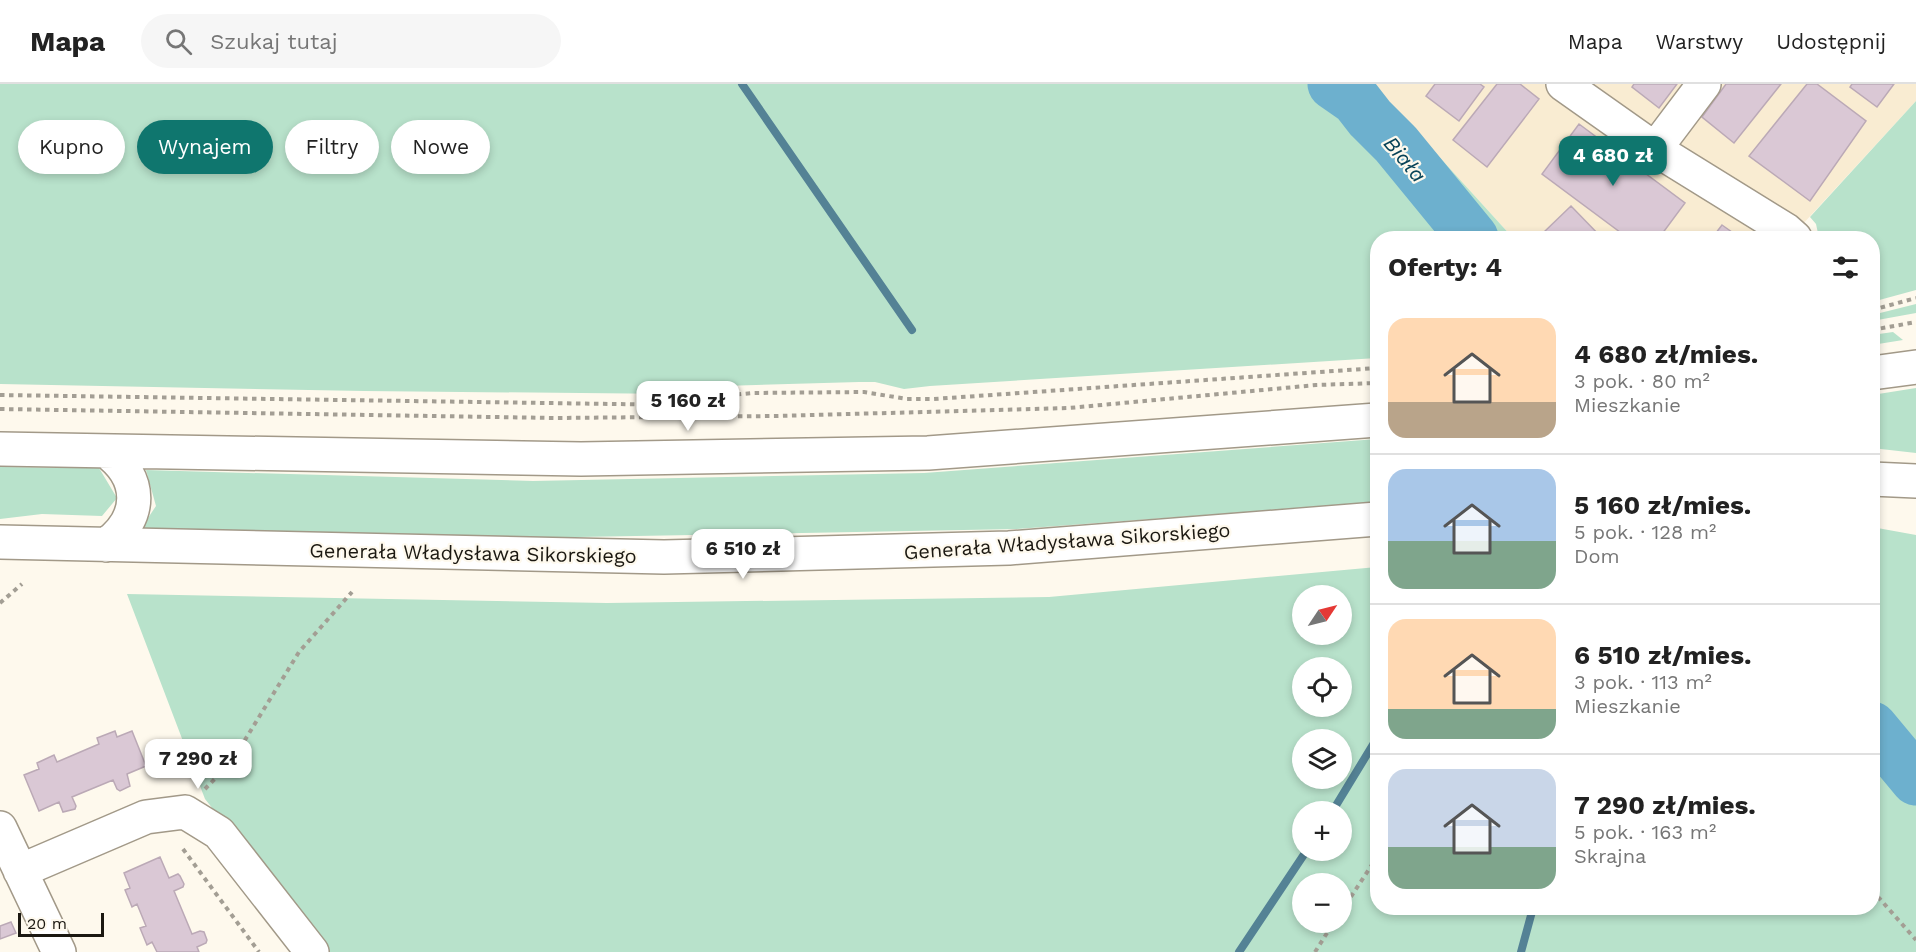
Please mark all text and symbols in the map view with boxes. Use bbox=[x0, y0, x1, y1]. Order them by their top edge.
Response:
search box bbox=[141, 14, 561, 68]
text: Mapa bbox=[30, 25, 105, 58]
icon: search bbox=[162, 25, 195, 58]
text: Szukaj tutaj bbox=[210, 29, 338, 54]
text: Mapa bbox=[1568, 29, 1623, 54]
text: Warstwy bbox=[1656, 29, 1743, 54]
text: Udostępnij bbox=[1776, 29, 1886, 54]
chip: Kupno bbox=[18, 120, 125, 174]
chip: Wynajem bbox=[137, 120, 273, 174]
chip: Filtry bbox=[285, 120, 379, 174]
chip: Nowe bbox=[391, 120, 490, 174]
water label: Biała bbox=[1379, 131, 1431, 187]
pin: 4 680 zł bbox=[1551, 136, 1675, 187]
text: 4 680 zł bbox=[1573, 143, 1653, 167]
icon: filters bbox=[1829, 251, 1862, 284]
text: Oferty: 4 bbox=[1388, 252, 1502, 282]
text: 4 680 zł/mies. bbox=[1574, 339, 1758, 369]
icon: home bbox=[1436, 342, 1508, 414]
text: 3 pok. · 80 m² bbox=[1574, 369, 1710, 393]
pin: 5 160 zł bbox=[626, 381, 750, 432]
text: 5 160 zł bbox=[650, 388, 726, 412]
text: Mieszkanie bbox=[1574, 393, 1681, 417]
text: 5 160 zł/mies. bbox=[1574, 490, 1751, 520]
icon: home bbox=[1436, 493, 1508, 565]
street label: Generała Władysława Sikorskiego bbox=[903, 518, 1231, 564]
text: 5 pok. · 128 m² bbox=[1574, 520, 1716, 544]
pin: 6 510 zł bbox=[681, 529, 805, 580]
text: 6 510 zł bbox=[705, 536, 781, 560]
street label: Generała Władysława Sikorskiego bbox=[309, 538, 637, 568]
text: Dom bbox=[1574, 544, 1619, 568]
north arrow bbox=[1292, 585, 1352, 645]
map controls bbox=[1292, 585, 1352, 933]
text: 6 510 zł/mies. bbox=[1574, 640, 1752, 670]
icon: home bbox=[1436, 643, 1508, 715]
button: locate bbox=[1292, 657, 1352, 717]
text: 3 pok. · 113 m² bbox=[1574, 670, 1712, 694]
text: Mieszkanie bbox=[1574, 694, 1681, 718]
button: layers bbox=[1292, 729, 1352, 789]
pin: 7 290 zł bbox=[136, 739, 260, 790]
text: 7 290 zł bbox=[159, 746, 237, 770]
text: 7 290 zł/mies. bbox=[1574, 790, 1756, 820]
icon: home bbox=[1436, 793, 1508, 865]
button: + bbox=[1292, 801, 1352, 861]
text: 5 pok. · 163 m² bbox=[1574, 820, 1716, 844]
text: Skrajna bbox=[1574, 844, 1646, 868]
button: − bbox=[1292, 873, 1352, 933]
scale bar bbox=[18, 910, 104, 938]
text: 20 m bbox=[27, 914, 67, 933]

